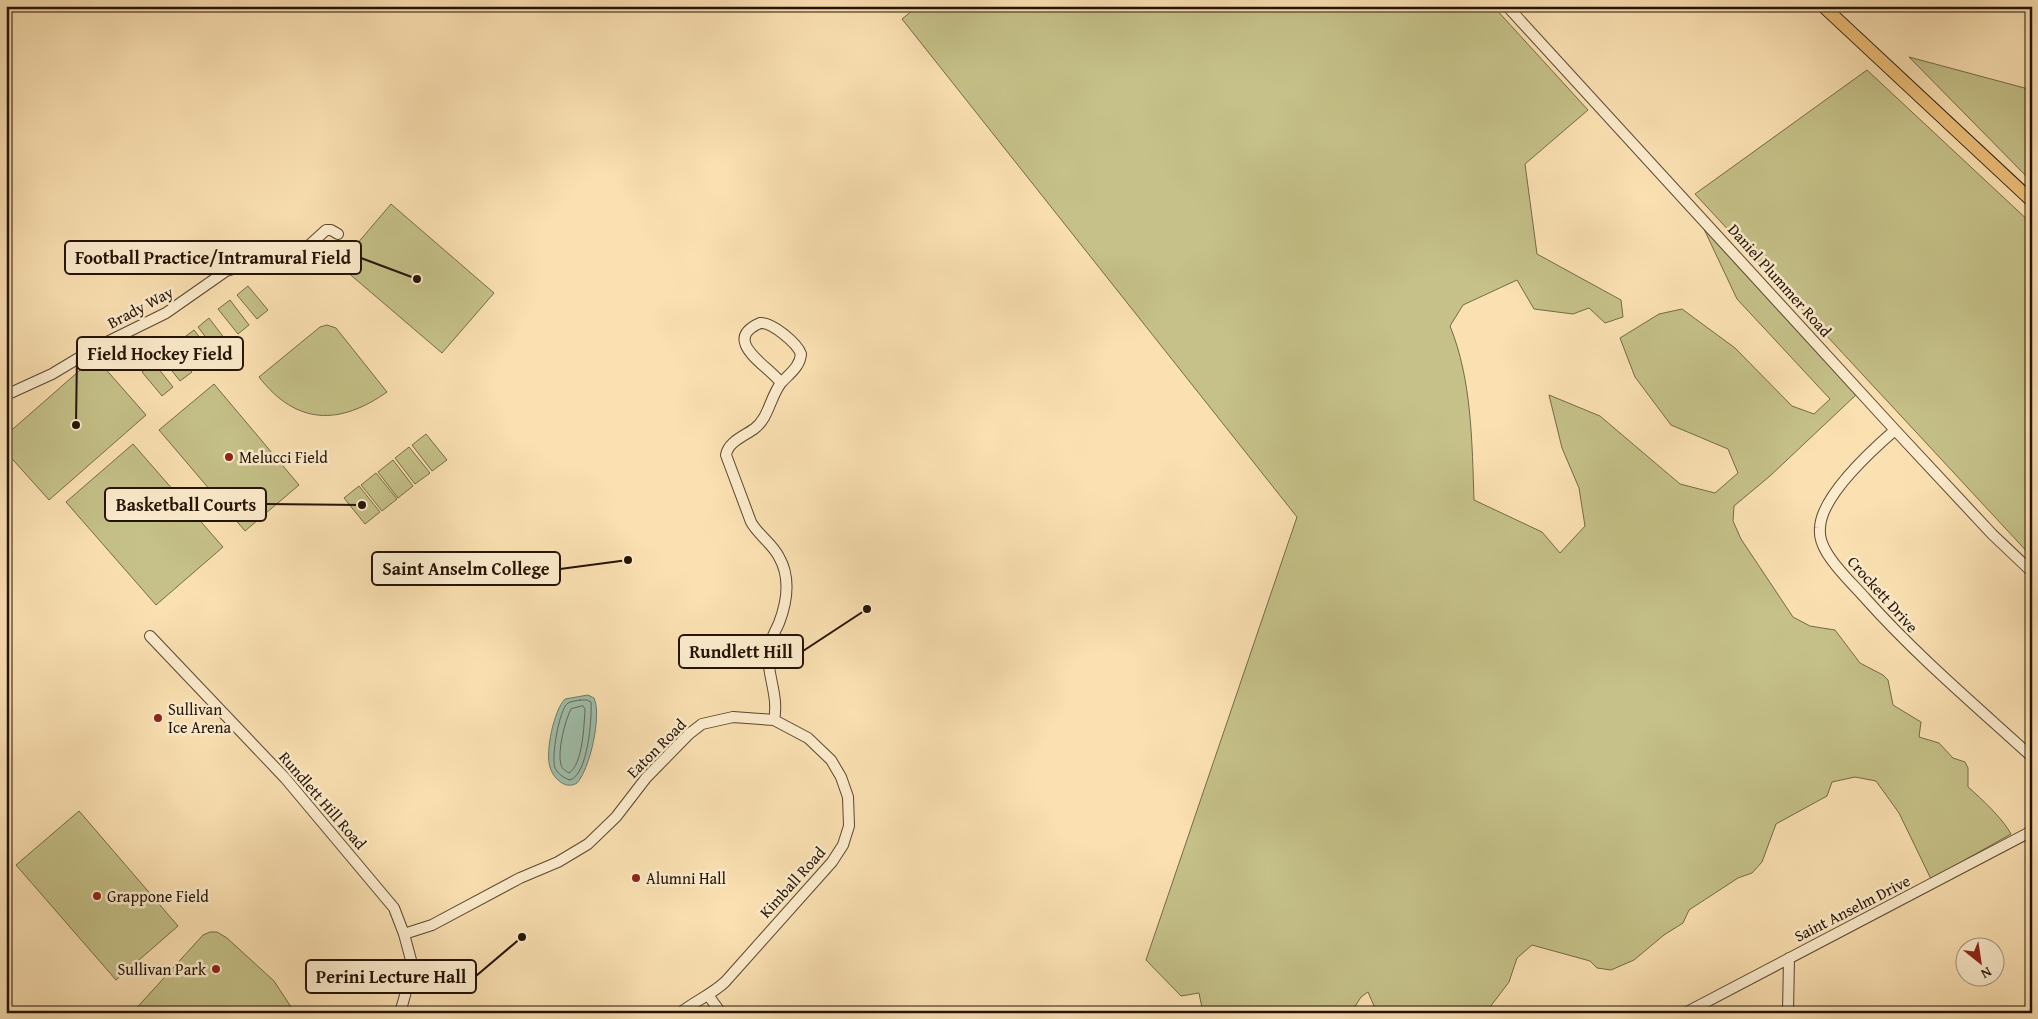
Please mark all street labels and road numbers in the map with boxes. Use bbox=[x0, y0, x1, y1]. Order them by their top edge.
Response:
street label: Daniel Plummer Road bbox=[1722, 218, 1838, 342]
street label: Brady Way bbox=[103, 280, 177, 334]
street label: Crockett Drive bbox=[1842, 550, 1924, 638]
street label: Eaton Road bbox=[621, 713, 691, 783]
street label: Rundlett Hill Road bbox=[273, 746, 373, 855]
street label: Kimball Road bbox=[753, 841, 831, 923]
street label: Saint Anselm Drive bbox=[1790, 868, 1914, 948]

